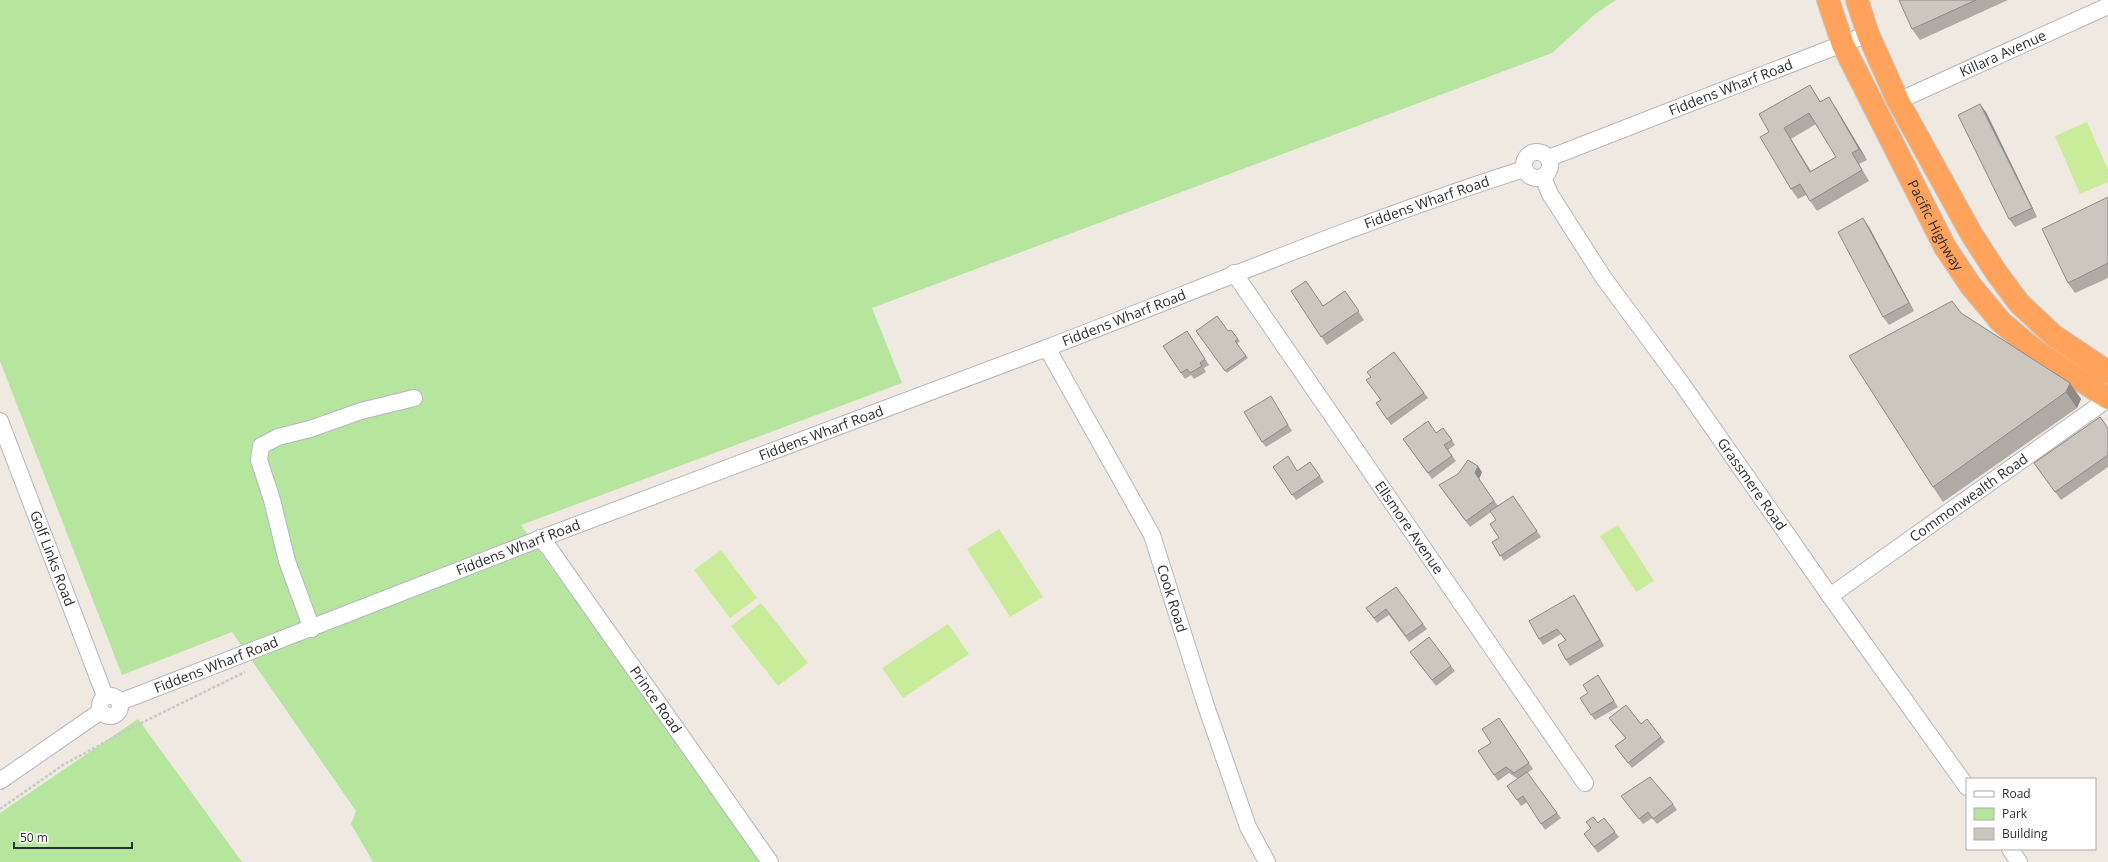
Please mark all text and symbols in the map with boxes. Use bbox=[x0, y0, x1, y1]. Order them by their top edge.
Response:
street label: Killara Avenue bbox=[1956, 25, 2049, 81]
street label: Fiddens Wharf Road bbox=[1666, 54, 1795, 120]
street label: Fiddens Wharf Road bbox=[1361, 171, 1492, 233]
street label: Pacific Highway bbox=[1904, 176, 1969, 275]
street label: Fiddens Wharf Road bbox=[1059, 284, 1188, 350]
street label: Fiddens Wharf Road bbox=[756, 401, 886, 464]
street label: Grassmere Road bbox=[1713, 434, 1791, 534]
street label: Commonwealth Road bbox=[1905, 449, 2031, 546]
street label: Ellsmore Avenue bbox=[1371, 477, 1448, 578]
street label: Golf Links Road bbox=[26, 508, 80, 609]
street label: Fiddens Wharf Road bbox=[453, 514, 583, 579]
street label: Cook Road bbox=[1153, 562, 1192, 635]
street label: Fiddens Wharf Road bbox=[151, 632, 281, 697]
street label: Prince Road bbox=[626, 662, 686, 737]
legend bbox=[1966, 778, 2096, 850]
text: Road bbox=[2002, 785, 2031, 802]
text: Park bbox=[2002, 805, 2028, 822]
scale bar bbox=[14, 824, 132, 850]
text: Building bbox=[2002, 825, 2048, 842]
text: 50 m bbox=[20, 829, 48, 846]

